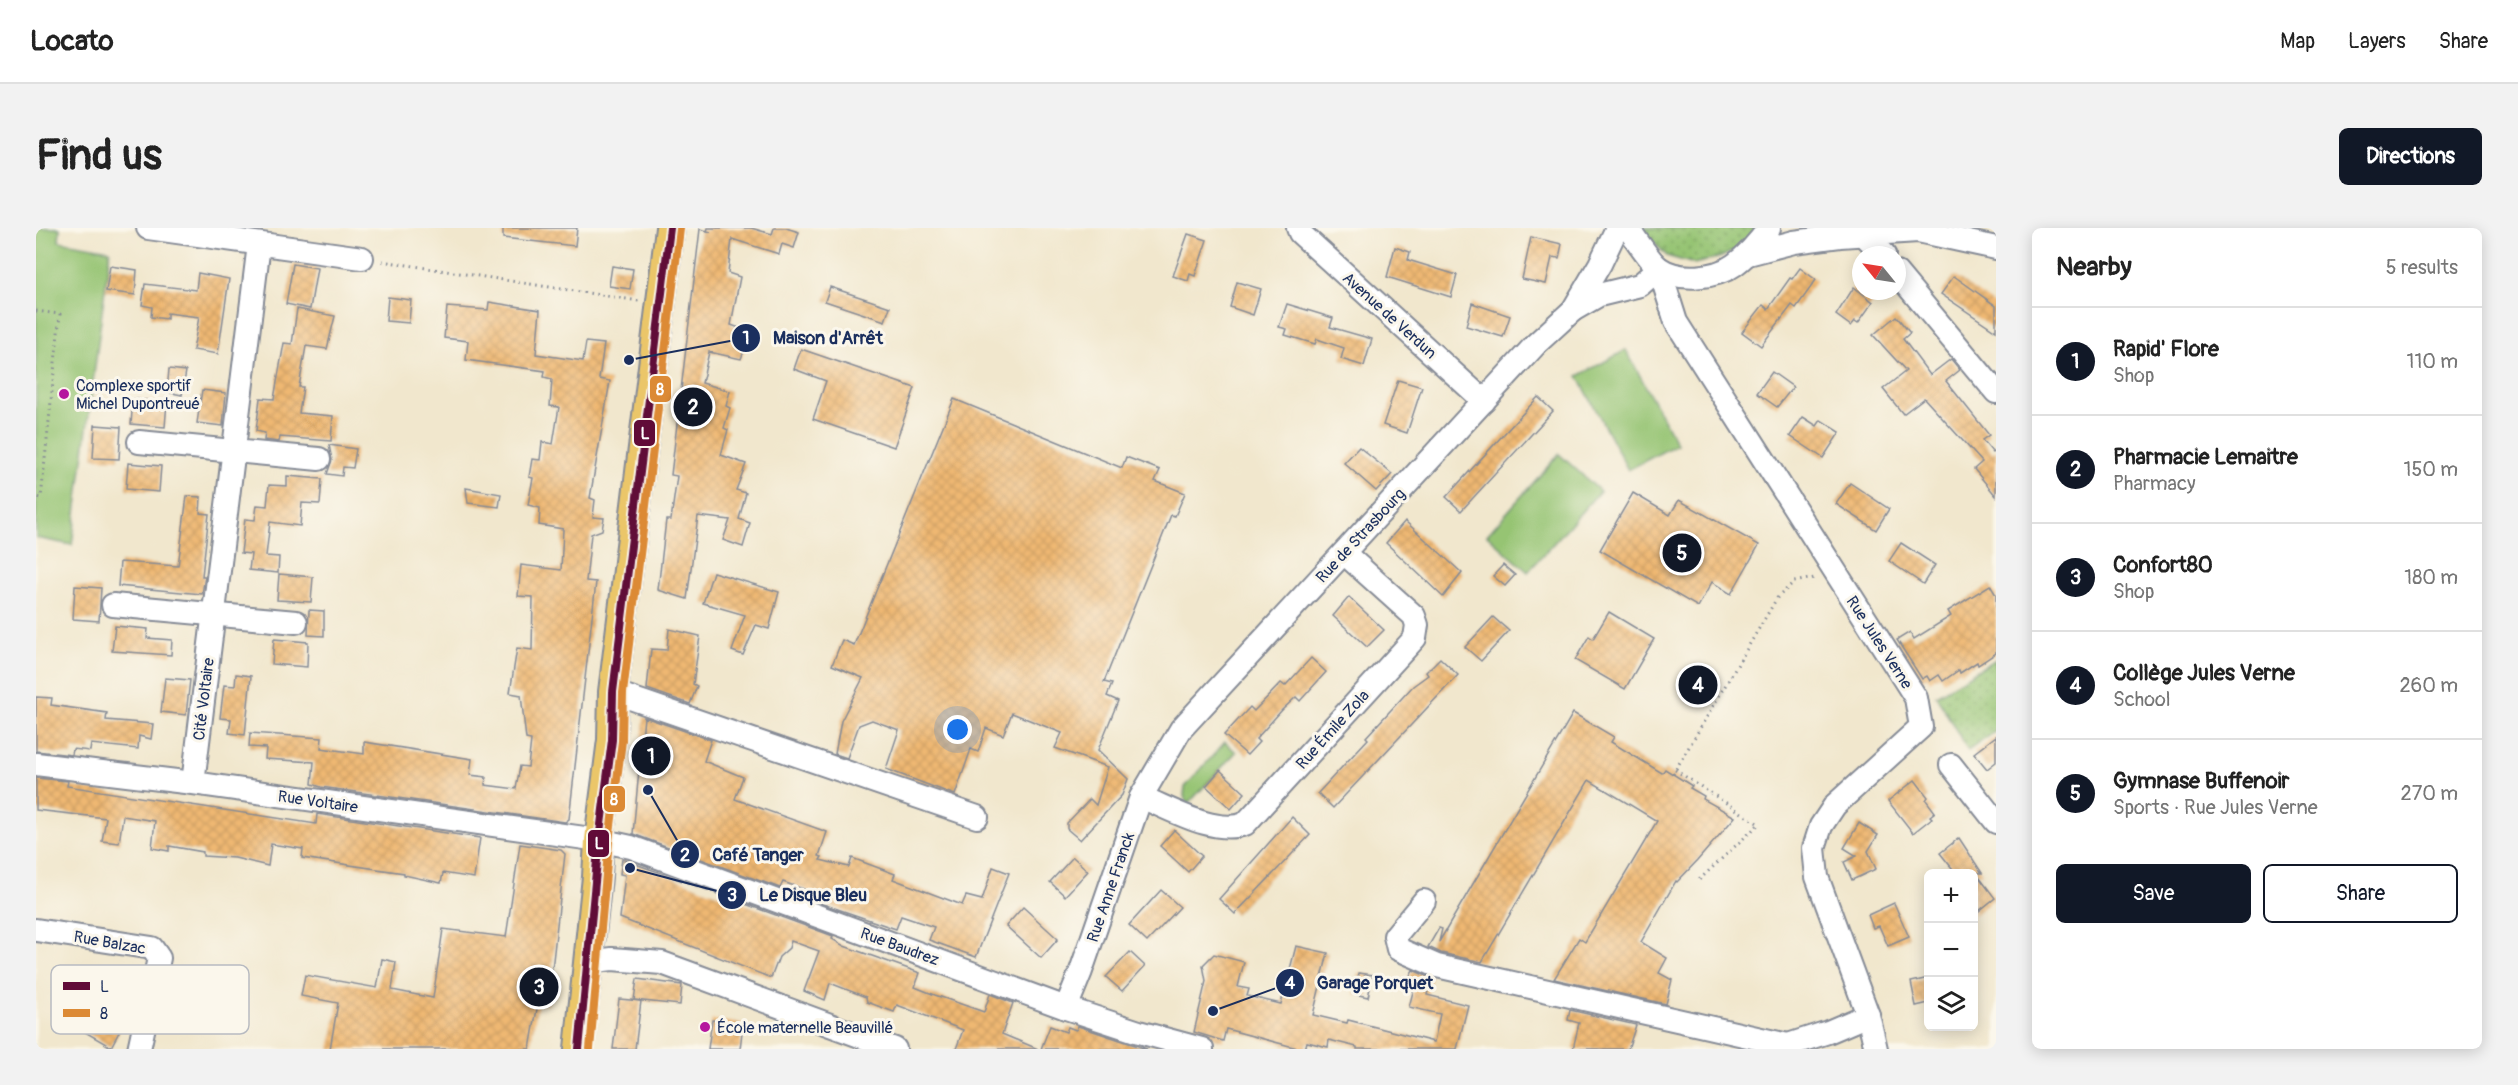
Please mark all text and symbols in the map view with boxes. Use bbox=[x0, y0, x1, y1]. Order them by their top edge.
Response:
text: Locato bbox=[30, 24, 114, 59]
text: Map bbox=[2280, 28, 2315, 55]
text: Layers bbox=[2348, 28, 2406, 55]
text: Share bbox=[2439, 28, 2488, 55]
button: Directions bbox=[2339, 128, 2482, 185]
text: Find us bbox=[36, 130, 162, 182]
north arrow bbox=[1852, 246, 1906, 300]
text: Nearby bbox=[2056, 251, 2132, 283]
text: 5 results bbox=[2386, 255, 2458, 280]
street label: Avenue de Verdun bbox=[1338, 268, 1441, 363]
callout: Maison d'Arrêt bbox=[731, 320, 895, 356]
text: 1 bbox=[742, 327, 750, 350]
text: Maison d'Arrêt bbox=[773, 327, 884, 350]
text: Rapid' Flore bbox=[2113, 335, 2219, 363]
text: 1 bbox=[2072, 349, 2079, 374]
text: 110 m bbox=[2407, 349, 2458, 374]
text: Shop bbox=[2113, 363, 2154, 388]
line badge: 8 bbox=[649, 375, 672, 403]
place label: Complexe sportif Michel Dupontreué bbox=[76, 376, 200, 414]
text: 8 bbox=[656, 380, 664, 400]
pin: 2 bbox=[674, 384, 712, 429]
marker: Complexe sportif Michel Dupontreué bbox=[57, 387, 71, 401]
line badge: L bbox=[633, 419, 656, 447]
text: L bbox=[640, 424, 650, 444]
text: Pharmacie Lemaitre bbox=[2113, 443, 2298, 471]
text: 2 bbox=[2070, 457, 2081, 482]
text: 150 m bbox=[2404, 457, 2458, 482]
text: Pharmacy bbox=[2113, 471, 2196, 496]
street label: Rue de Strasbourg bbox=[1312, 484, 1410, 587]
pin: 5 bbox=[1662, 530, 1702, 576]
text: Confort80 bbox=[2113, 551, 2213, 579]
text: 3 bbox=[2070, 565, 2081, 590]
text: 180 m bbox=[2404, 565, 2458, 590]
text: Shop bbox=[2113, 579, 2154, 604]
street label: Rue Jules Verne bbox=[1842, 592, 1917, 693]
street label: Cité Voltaire bbox=[189, 657, 219, 742]
text: Collège Jules Verne bbox=[2113, 659, 2295, 687]
pin: 4 bbox=[1678, 662, 1718, 708]
text: 4 bbox=[2070, 673, 2081, 698]
text: 260 m bbox=[2399, 673, 2458, 698]
street label: Rue Émile Zola bbox=[1292, 686, 1374, 774]
text: School bbox=[2113, 687, 2170, 712]
your location bbox=[943, 715, 972, 744]
pin: 1 bbox=[632, 734, 670, 778]
text: Gymnase Buffenoir bbox=[2113, 767, 2289, 795]
text: 5 bbox=[2070, 781, 2081, 806]
text: 270 m bbox=[2400, 781, 2458, 806]
line badge: 8 bbox=[603, 785, 626, 813]
street label: Rue Voltaire bbox=[277, 786, 359, 818]
text: 8 bbox=[610, 790, 618, 810]
text: Sports · Rue Jules Verne bbox=[2113, 795, 2318, 820]
line badge: L bbox=[587, 829, 610, 858]
street label: Rue Anne Franck bbox=[1083, 830, 1139, 945]
text: L bbox=[594, 834, 604, 854]
callout: Café Tanger bbox=[670, 836, 815, 872]
text: 2 bbox=[680, 844, 690, 867]
text: Café Tanger bbox=[712, 844, 804, 867]
button: Save bbox=[2056, 864, 2251, 923]
button: Share bbox=[2263, 864, 2458, 923]
map controls bbox=[1924, 869, 1978, 1031]
button: + bbox=[1924, 869, 1978, 923]
callout: Le Disque Bleu bbox=[717, 877, 879, 913]
text: 3 bbox=[727, 884, 737, 907]
text: Le Disque Bleu bbox=[759, 884, 867, 907]
street label: Rue Baudrez bbox=[858, 923, 942, 970]
button: − bbox=[1924, 923, 1978, 977]
street label: Rue Balzac bbox=[72, 927, 147, 959]
pin: 3 bbox=[520, 964, 558, 1010]
legend bbox=[51, 965, 249, 1034]
callout: Garage Porquet bbox=[1275, 965, 1445, 1001]
text: 4 bbox=[1285, 972, 1296, 995]
text: Garage Porquet bbox=[1317, 972, 1434, 995]
text: L bbox=[100, 977, 109, 997]
button: layers bbox=[1924, 977, 1978, 1031]
text: 8 bbox=[100, 1004, 108, 1024]
place label: École maternelle Beauvillé bbox=[717, 1018, 893, 1038]
marker: École maternelle Beauvillé bbox=[698, 1020, 712, 1034]

